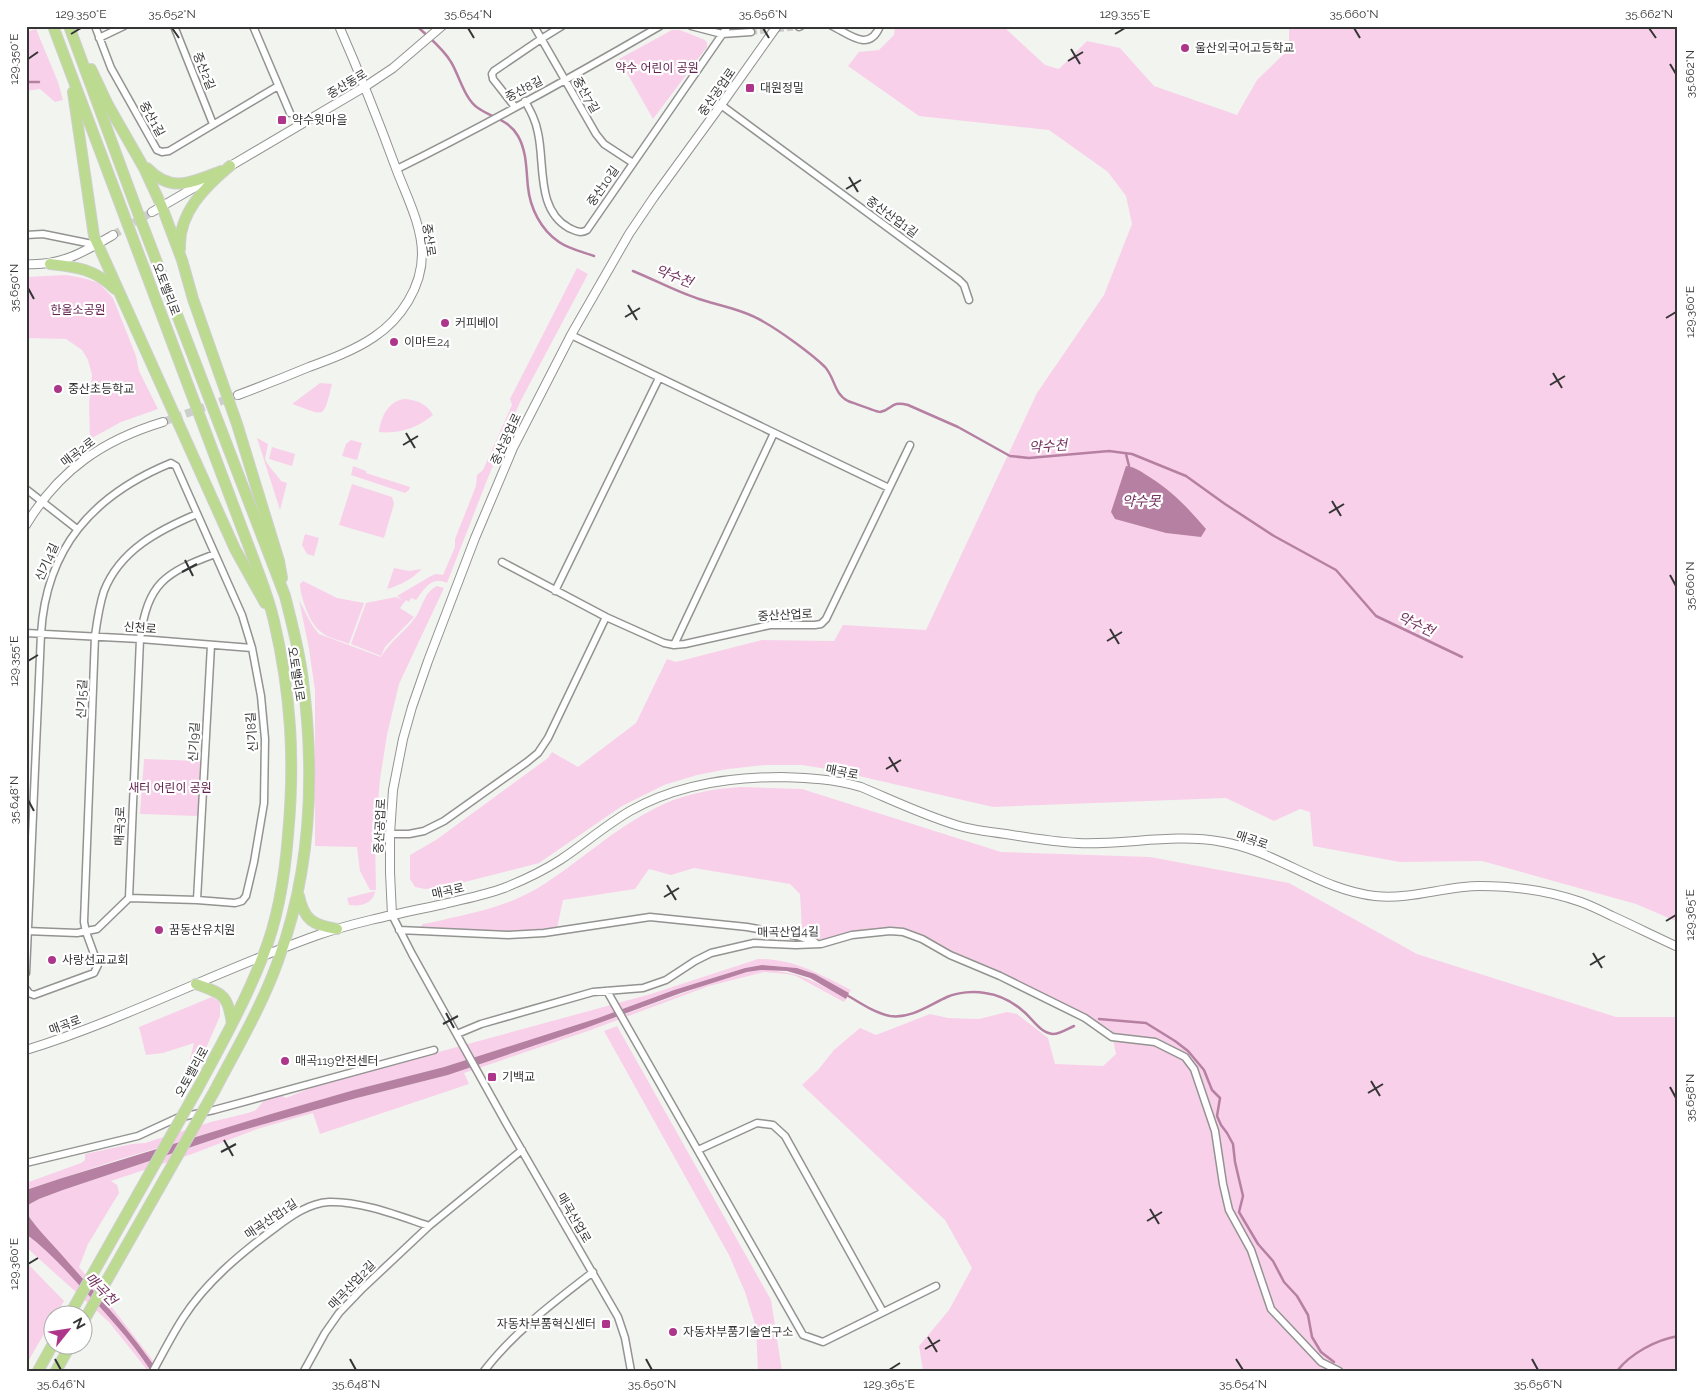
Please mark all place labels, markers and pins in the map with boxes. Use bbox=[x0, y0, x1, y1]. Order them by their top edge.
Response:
place label: 울산외국어고등학교 bbox=[1195, 41, 1294, 55]
marker: 울산외국어고등학교 bbox=[1179, 42, 1191, 54]
place label: 대원정밀 bbox=[760, 81, 804, 95]
marker: 대원정밀 bbox=[744, 82, 756, 94]
place label: 약수윗마을 bbox=[292, 113, 347, 127]
marker: 약수윗마을 bbox=[276, 114, 288, 126]
place label: 커피베이 bbox=[455, 316, 499, 330]
marker: 커피베이 bbox=[439, 317, 451, 329]
place label: 이마트24 bbox=[404, 335, 450, 349]
marker: 이마트24 bbox=[388, 336, 400, 348]
place label: 중산초등학교 bbox=[68, 382, 134, 396]
marker: 중산초등학교 bbox=[52, 383, 64, 395]
place label: 꿈동산유치원 bbox=[169, 923, 235, 937]
marker: 꿈동산유치원 bbox=[153, 924, 165, 936]
place label: 사랑선교교회 bbox=[62, 953, 128, 967]
marker: 사랑선교교회 bbox=[46, 954, 58, 966]
place label: 매곡119안전센터 bbox=[295, 1054, 379, 1068]
marker: 매곡119안전센터 bbox=[279, 1055, 291, 1067]
place label: 기백교 bbox=[502, 1070, 535, 1084]
marker: 기백교 bbox=[486, 1071, 498, 1083]
place label: 자동차부품혁신센터 bbox=[497, 1317, 596, 1331]
marker: 자동차부품혁신센터 bbox=[600, 1318, 612, 1330]
place label: 자동차부품기술연구소 bbox=[683, 1325, 793, 1339]
marker: 자동차부품기술연구소 bbox=[667, 1326, 679, 1338]

